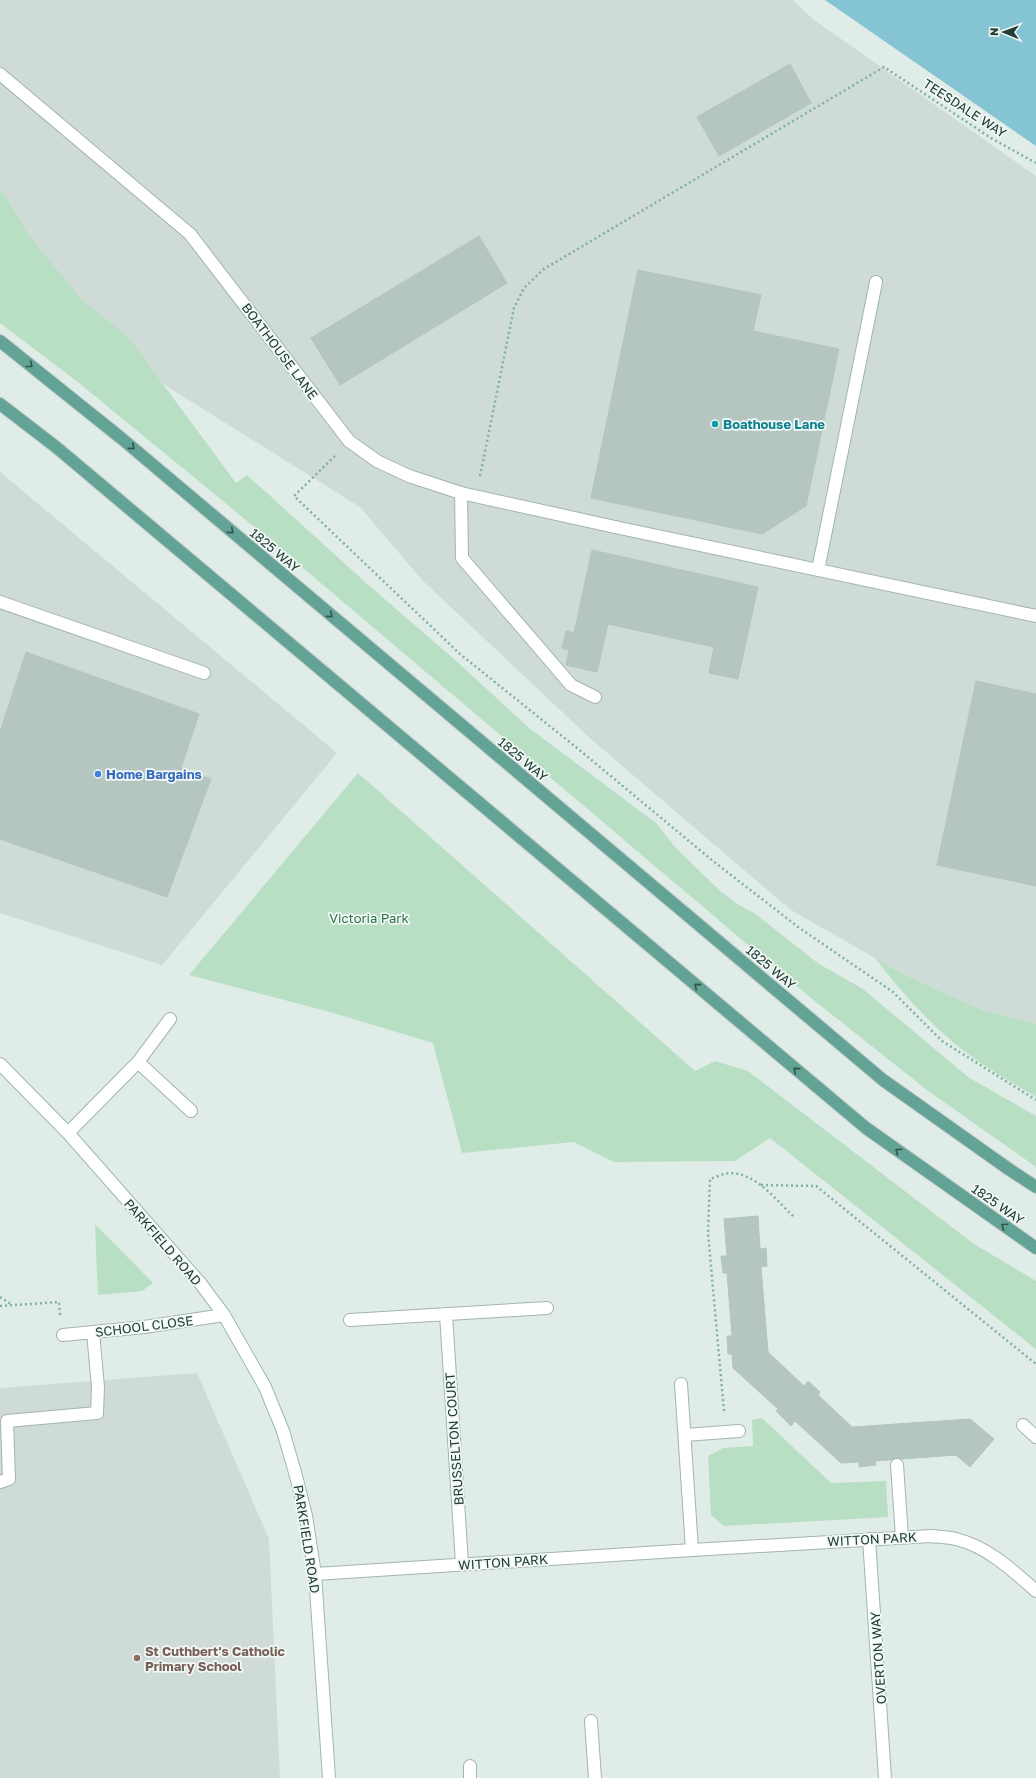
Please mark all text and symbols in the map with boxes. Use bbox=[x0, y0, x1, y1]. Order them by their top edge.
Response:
north arrow bbox=[984, 12, 1024, 52]
text: N bbox=[987, 28, 1000, 36]
street label: TEESDALE WAY bbox=[920, 75, 1010, 141]
street label: BOATHOUSE LANE bbox=[239, 300, 321, 402]
one-way arrow bbox=[26, 361, 33, 368]
place label: Boathouse Lane bbox=[723, 416, 825, 432]
marker: Boathouse Lane bbox=[710, 419, 720, 429]
one-way arrow bbox=[127, 442, 134, 449]
street label: 1825 WAY bbox=[247, 525, 304, 576]
one-way arrow bbox=[226, 527, 233, 534]
one-way arrow bbox=[325, 610, 333, 617]
street label: 1825 WAY bbox=[495, 734, 552, 785]
place label: Home Bargains bbox=[106, 766, 202, 782]
marker: Home Bargains bbox=[93, 769, 103, 779]
park label: Victoria Park bbox=[329, 910, 409, 926]
street label: 1825 WAY bbox=[743, 942, 800, 993]
one-way arrow bbox=[694, 984, 701, 991]
one-way arrow bbox=[794, 1067, 801, 1074]
one-way arrow bbox=[895, 1149, 902, 1156]
street label: 1825 WAY bbox=[969, 1180, 1028, 1228]
street label: PARKFIELD ROAD bbox=[121, 1195, 205, 1289]
one-way arrow bbox=[1001, 1223, 1008, 1231]
street label: SCHOOL CLOSE bbox=[94, 1312, 194, 1340]
street label: BRUSSELTON COURT bbox=[441, 1372, 467, 1506]
street label: PARKFIELD ROAD bbox=[291, 1484, 323, 1594]
street label: WITTON PARK bbox=[827, 1529, 917, 1549]
street label: WITTON PARK bbox=[458, 1551, 548, 1573]
street label: OVERTON WAY bbox=[867, 1611, 889, 1705]
place label: St Cuthbert's Catholic Primary School bbox=[145, 1643, 286, 1674]
marker: St Cuthbert's Catholic Primary School bbox=[132, 1653, 142, 1663]

